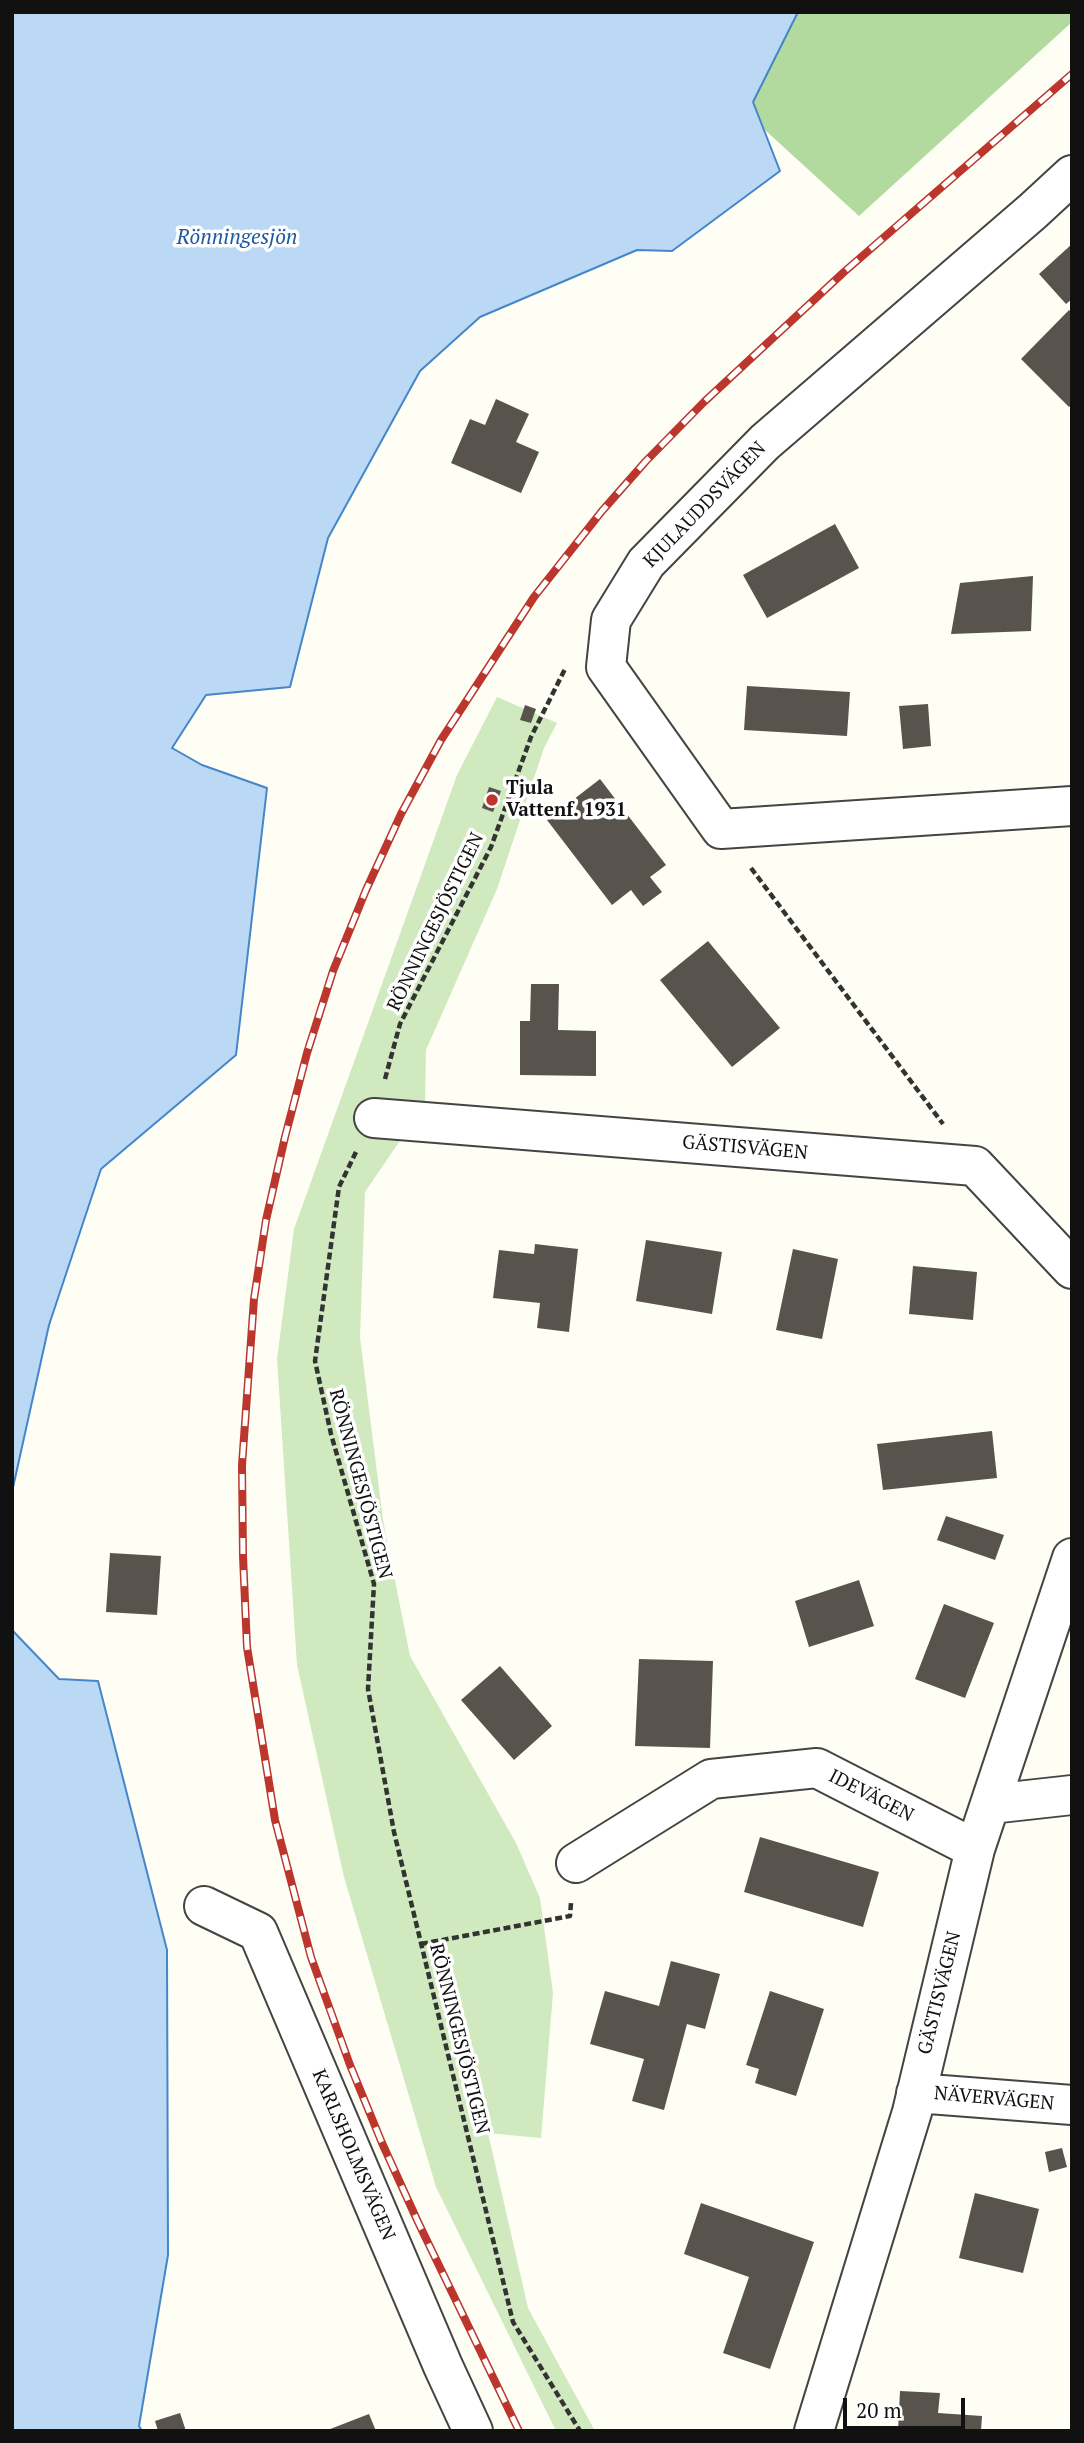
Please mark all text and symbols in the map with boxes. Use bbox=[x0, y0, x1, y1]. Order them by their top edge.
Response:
water label: Rönningesjön bbox=[177, 225, 297, 251]
street label: KJULAUDDSVÄGEN bbox=[639, 437, 771, 573]
place label: Tjula Vattenf. 1931 bbox=[506, 778, 627, 822]
marker: Tjula Vattenf. 1931 bbox=[484, 792, 500, 808]
street label: RÖNNINGESJÖSTIGEN bbox=[383, 829, 489, 1015]
street label: GÄSTISVÄGEN bbox=[681, 1131, 809, 1165]
street label: RÖNNINGESJÖSTIGEN bbox=[324, 1387, 396, 1581]
street label: IDEVÄGEN bbox=[825, 1765, 917, 1827]
street label: GÄSTISVÄGEN bbox=[914, 1929, 966, 2057]
street label: RÖNNINGESJÖSTIGEN bbox=[424, 1941, 494, 2137]
street label: KARLSHOLMSVÄGEN bbox=[307, 2066, 399, 2244]
street label: NÄVERVÄGEN bbox=[933, 2082, 1055, 2116]
scale bar bbox=[846, 2384, 968, 2428]
text: 20 m bbox=[856, 2396, 902, 2424]

